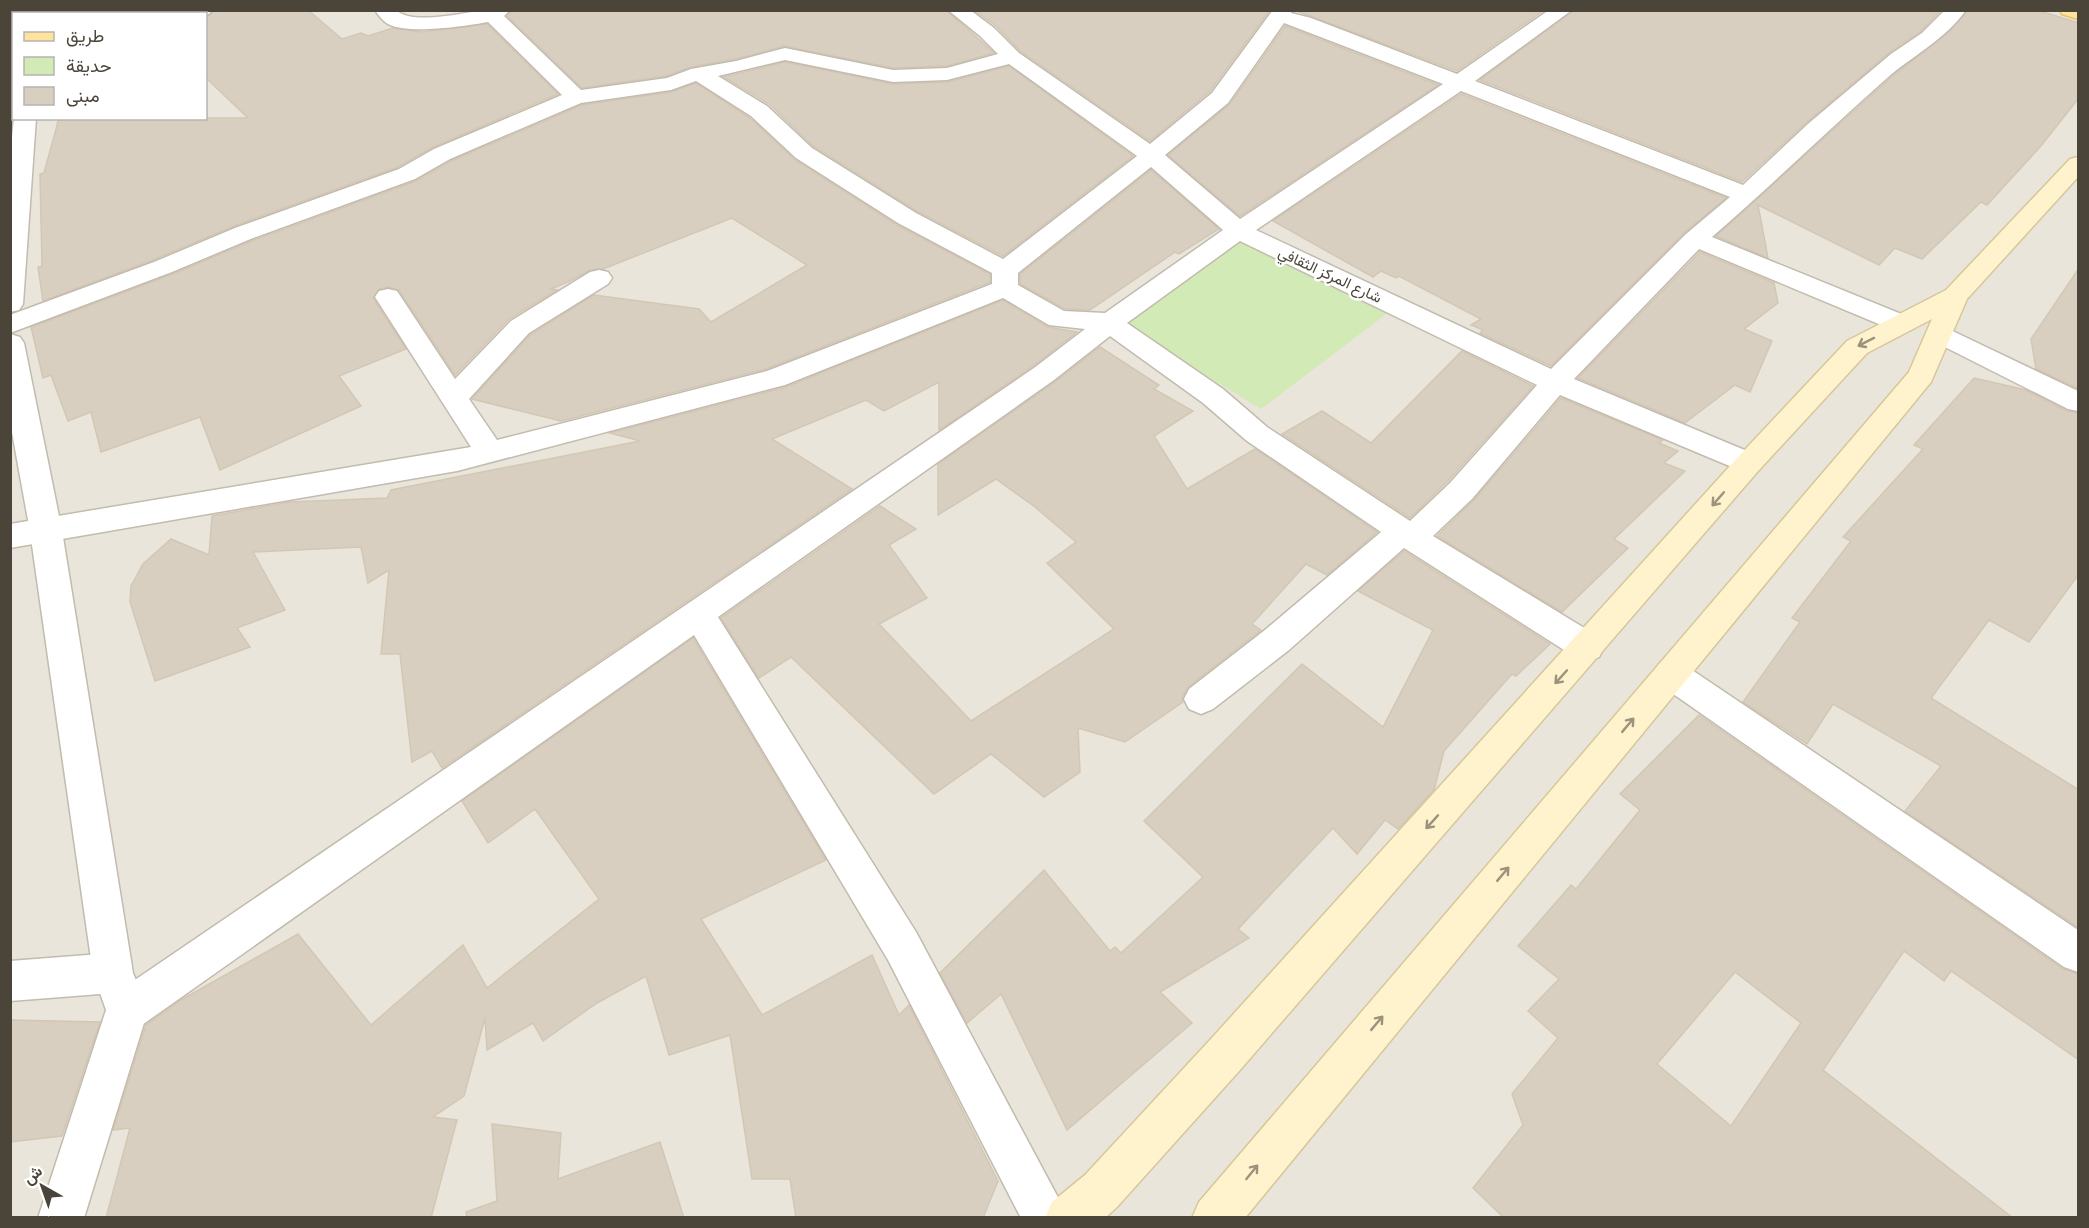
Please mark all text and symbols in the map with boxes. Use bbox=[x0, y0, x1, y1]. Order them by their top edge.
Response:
legend bbox=[12, 12, 207, 120]
text: طريق bbox=[66, 25, 104, 47]
text: حديقة bbox=[66, 55, 112, 77]
text: مبنى bbox=[66, 85, 100, 107]
street label: شارع المركز الثقافي bbox=[1274, 243, 1385, 311]
one-way arrow bbox=[1857, 337, 1875, 348]
one-way arrow bbox=[1711, 491, 1725, 506]
one-way arrow bbox=[1554, 669, 1568, 684]
one-way arrow bbox=[1622, 717, 1635, 733]
one-way arrow bbox=[1425, 814, 1439, 830]
one-way arrow bbox=[1496, 866, 1509, 882]
one-way arrow bbox=[1370, 1015, 1383, 1031]
north arrow bbox=[12, 1156, 72, 1216]
text: ش bbox=[19, 1161, 46, 1188]
one-way arrow bbox=[1245, 1165, 1258, 1181]

